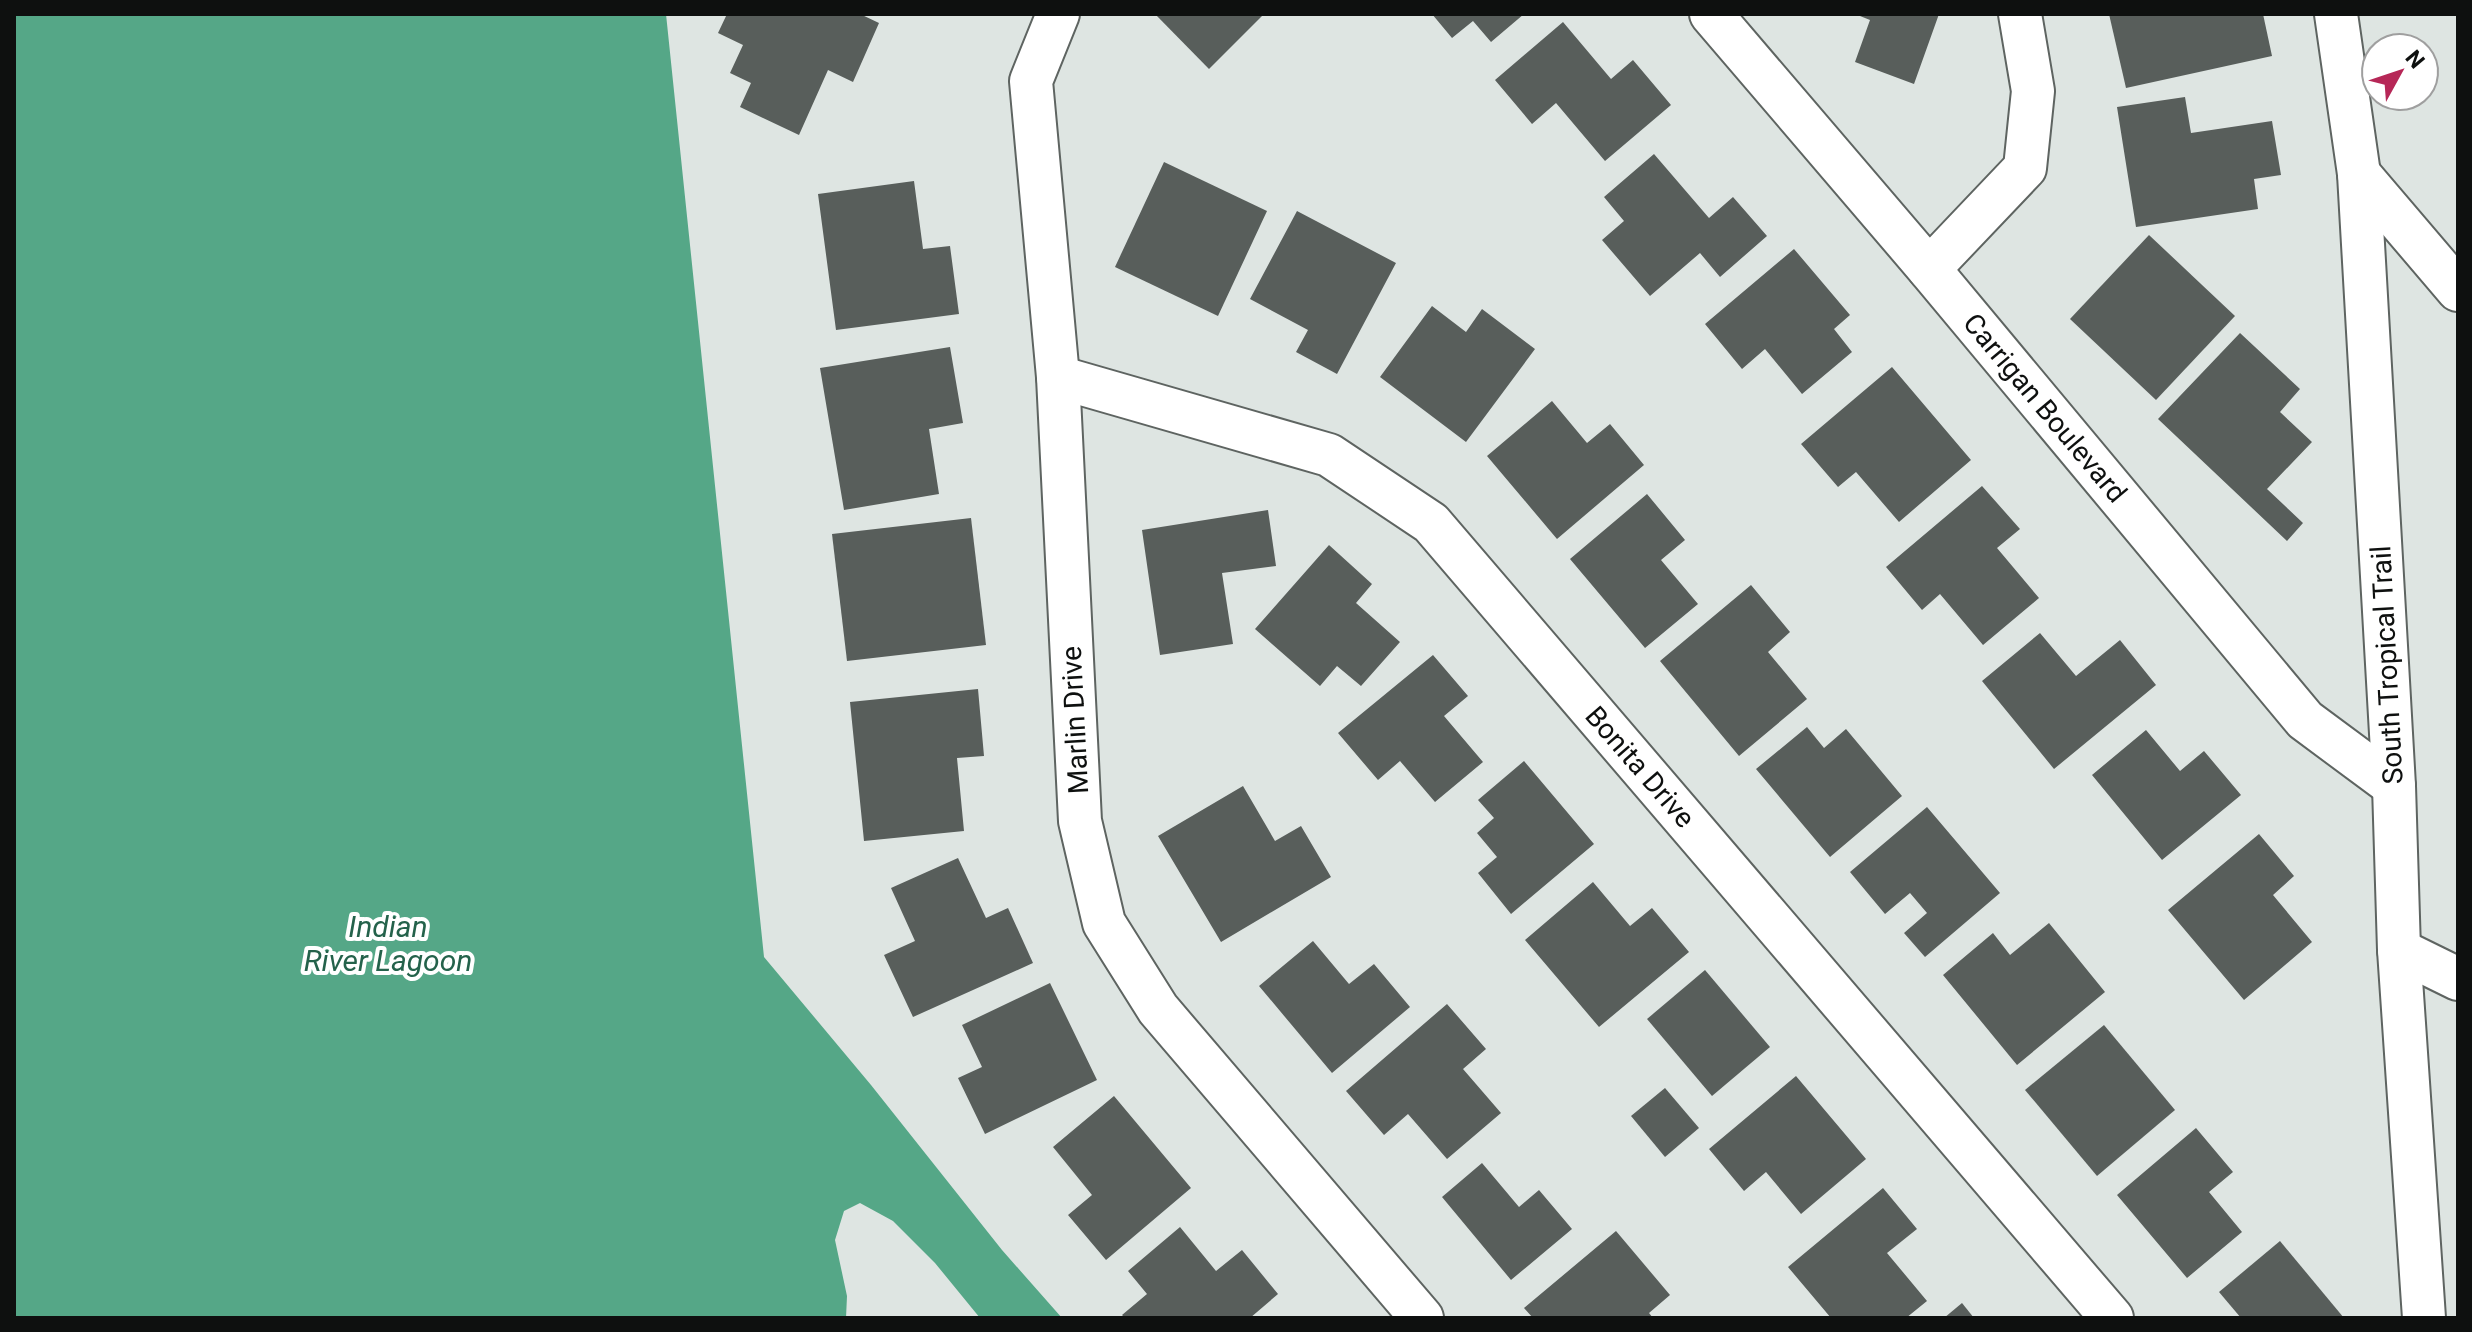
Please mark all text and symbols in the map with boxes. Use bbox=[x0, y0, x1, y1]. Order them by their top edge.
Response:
north arrow bbox=[2360, 32, 2440, 112]
text: N bbox=[2400, 45, 2430, 73]
street label: Carrigan Boulevard bbox=[1956, 307, 2134, 509]
street label: South Tropical Trail bbox=[2364, 545, 2410, 785]
street label: Marlin Drive bbox=[1055, 645, 1095, 795]
street label: Bonita Drive bbox=[1578, 700, 1702, 834]
water label: Indian River Lagoon bbox=[304, 909, 472, 978]

